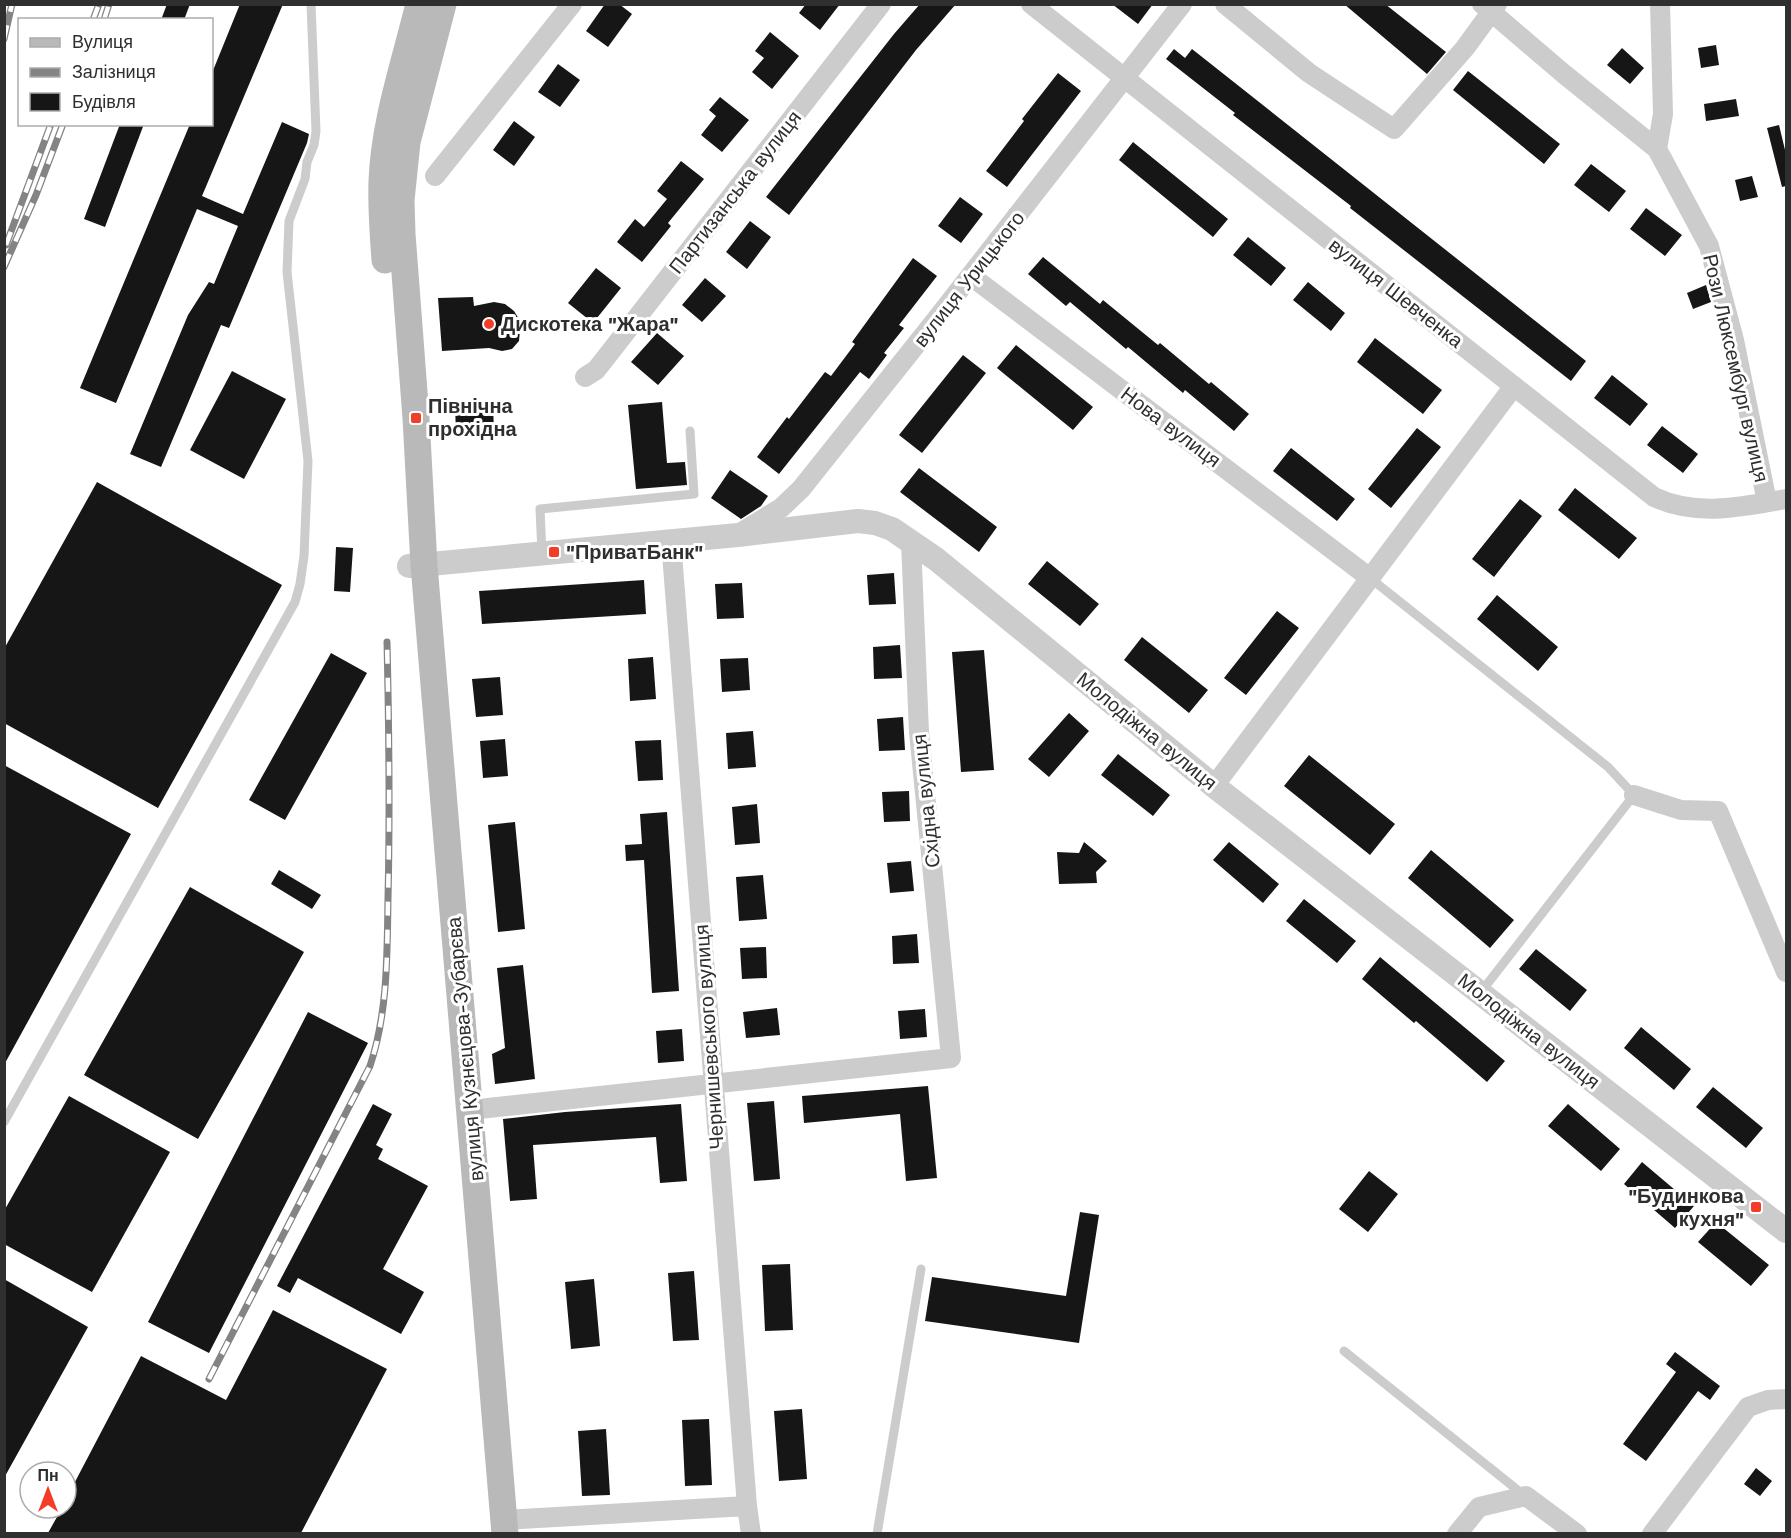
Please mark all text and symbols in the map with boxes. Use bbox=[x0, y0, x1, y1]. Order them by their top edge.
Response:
legend bbox=[18, 18, 213, 126]
text: Вулиця bbox=[72, 31, 133, 52]
text: Залізниця bbox=[72, 61, 156, 82]
text: Будівля bbox=[72, 91, 136, 112]
street label: Партизанська вулиця bbox=[664, 106, 806, 278]
street label: вулиця Урицького bbox=[909, 206, 1029, 352]
street label: вулиця Шевченка bbox=[1324, 233, 1469, 353]
street label: Рози Люксембург вулиця bbox=[1698, 252, 1774, 484]
place label: Дискотека "Жара" bbox=[501, 312, 679, 336]
marker: Дискотека "Жара" bbox=[482, 317, 496, 331]
street label: Нова вулиця bbox=[1116, 382, 1226, 472]
place label: Північна прохідна bbox=[428, 394, 517, 441]
marker: Північна прохідна bbox=[409, 411, 423, 425]
place label: "ПриватБанк" bbox=[566, 540, 703, 564]
marker: "ПриватБанк" bbox=[547, 545, 561, 559]
street label: Молодіжна вулиця bbox=[1072, 667, 1222, 795]
street label: Східна вулиця bbox=[907, 733, 945, 869]
street label: вулиця Кузнєцова-Зубарєва bbox=[441, 915, 489, 1182]
street label: Чернишевського вулиця bbox=[689, 924, 729, 1150]
street label: Молодіжна вулиця bbox=[1453, 968, 1605, 1094]
place label: "Будинкова кухня" bbox=[1628, 1184, 1745, 1231]
marker: "Будинкова кухня" bbox=[1749, 1200, 1763, 1214]
north arrow bbox=[18, 1460, 78, 1520]
text: Пн bbox=[37, 1466, 59, 1485]

